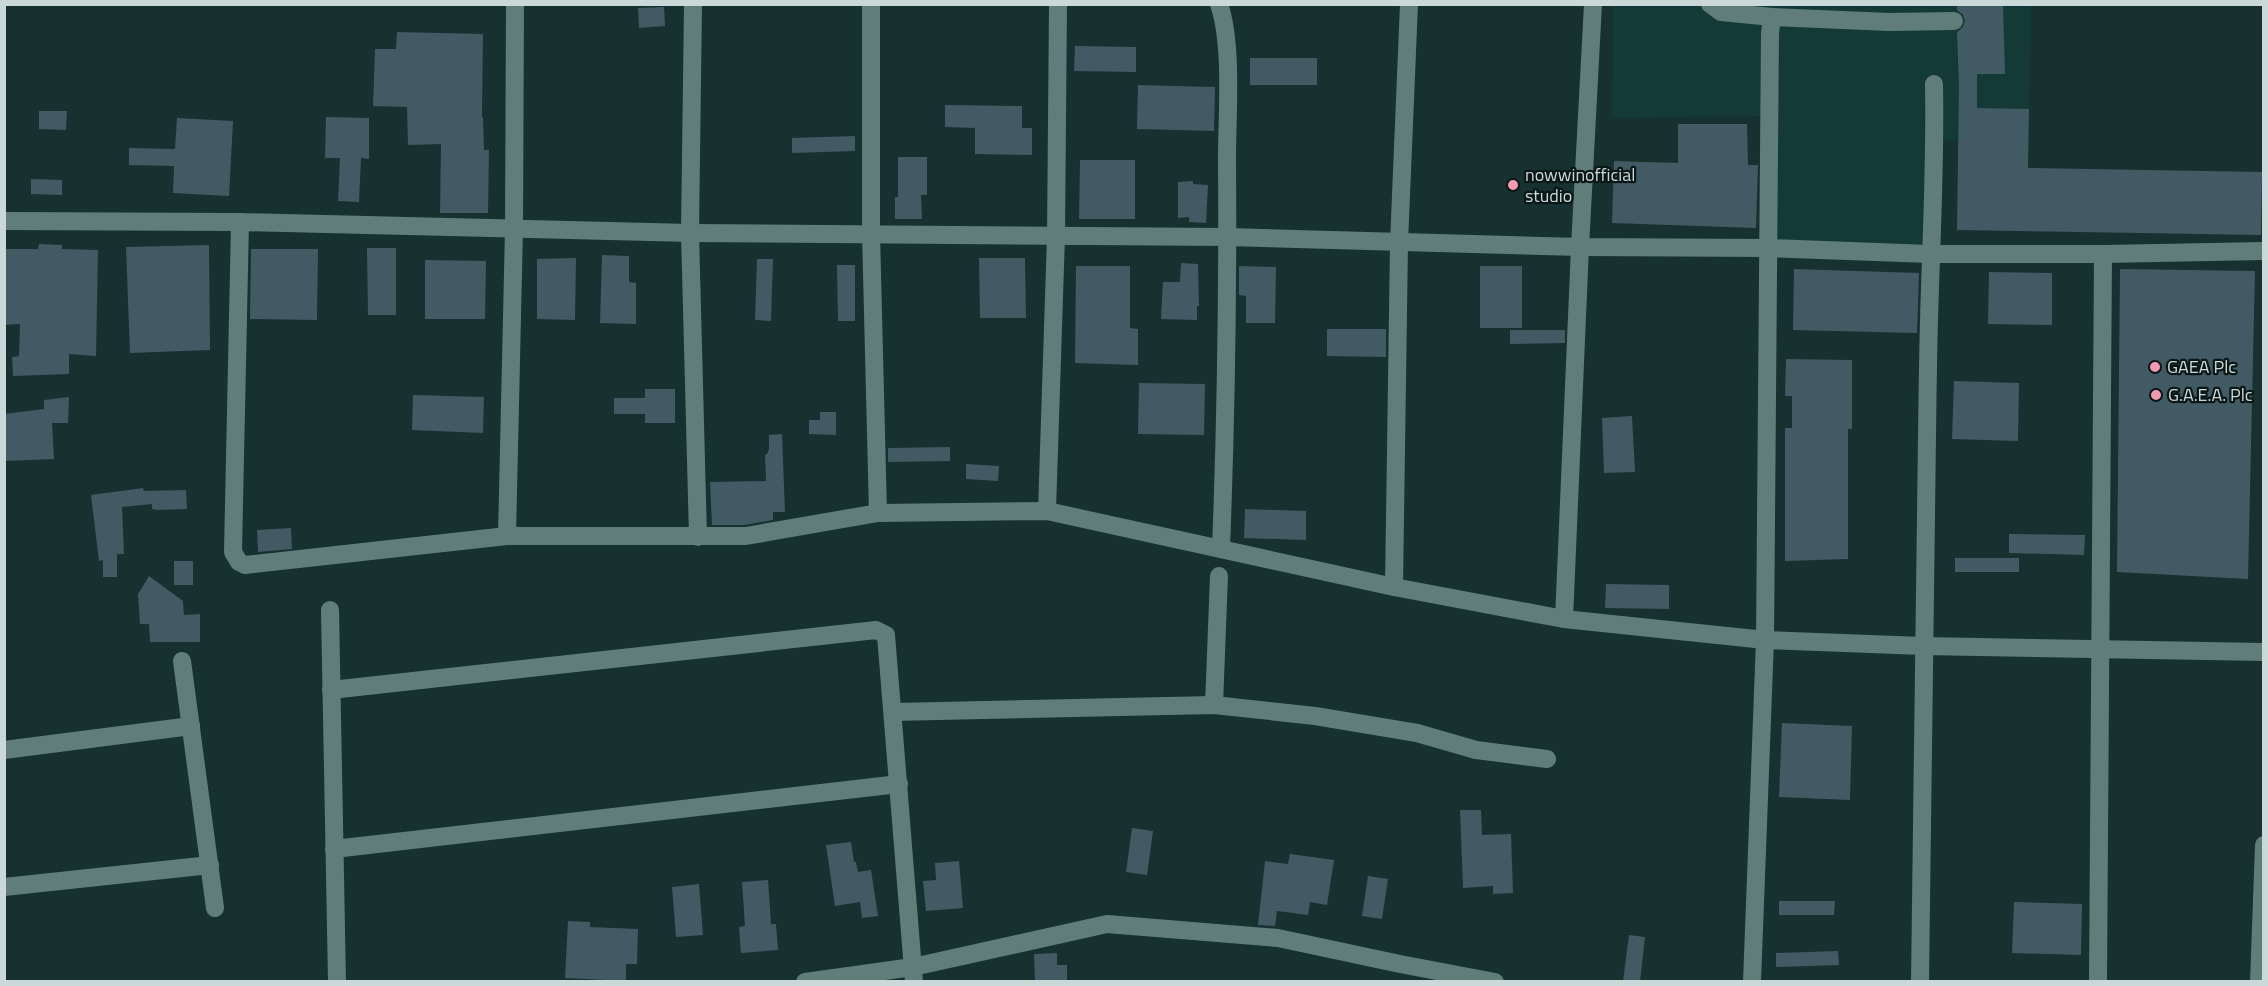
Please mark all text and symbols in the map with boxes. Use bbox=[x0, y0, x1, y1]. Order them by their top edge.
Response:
place label: nowwinofficial studio bbox=[1525, 161, 1635, 209]
marker: nowwinofficial studio bbox=[1506, 178, 1520, 192]
place label: GAEA Plc bbox=[2167, 353, 2236, 380]
marker: GAEA Plc bbox=[2148, 360, 2162, 374]
place label: G.A.E.A. Plc bbox=[2168, 381, 2253, 408]
marker: G.A.E.A. Plc bbox=[2149, 388, 2163, 402]

